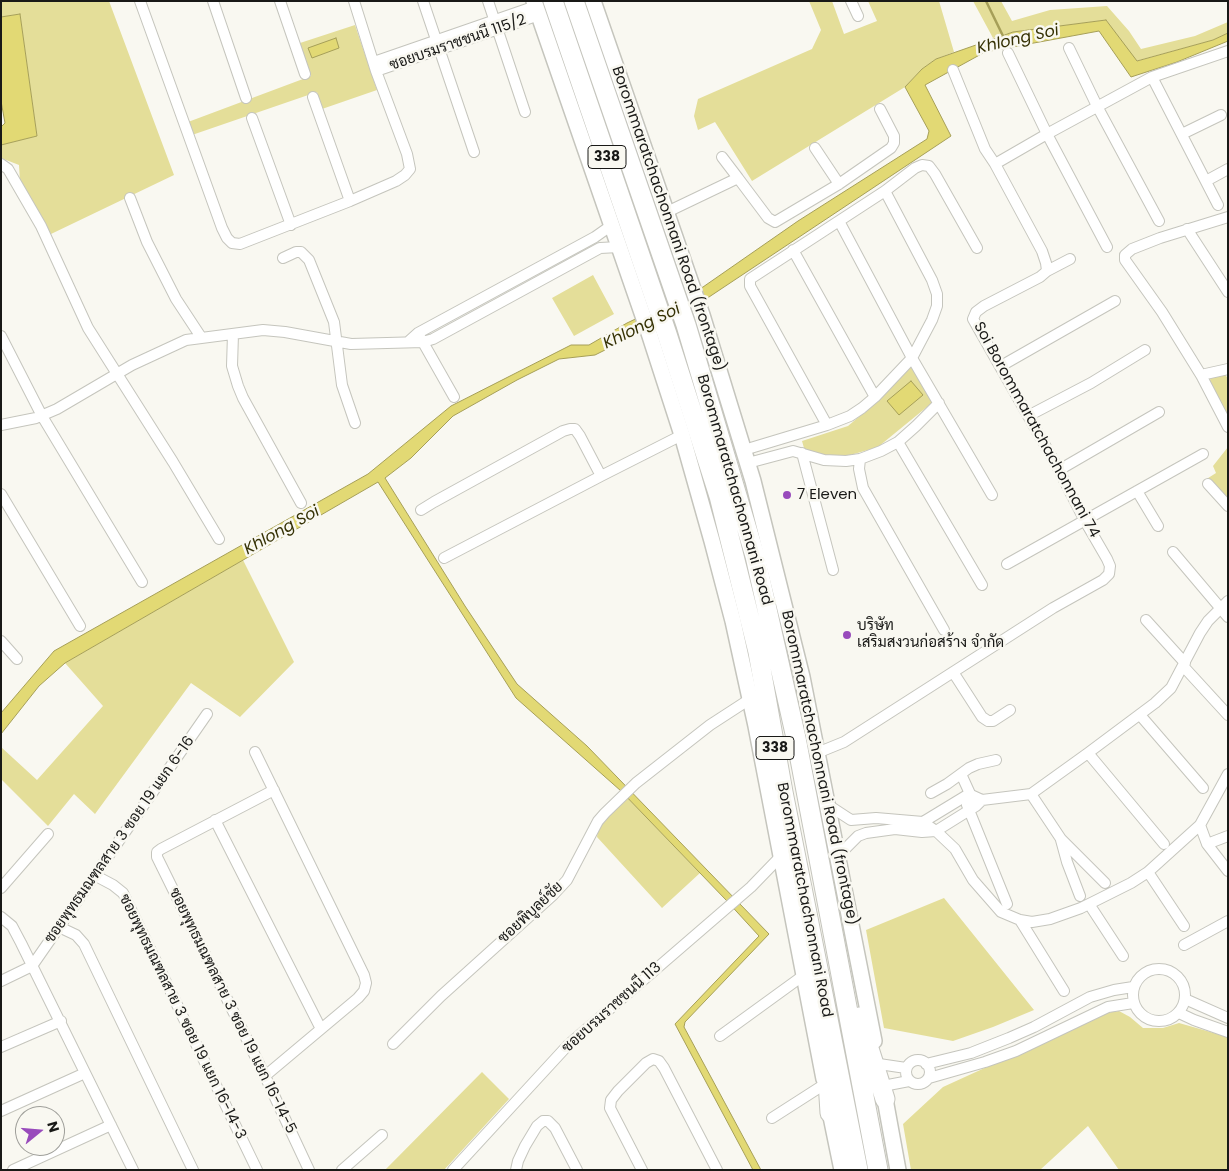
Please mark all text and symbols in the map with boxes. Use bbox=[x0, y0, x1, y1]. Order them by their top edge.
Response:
street label: ซอยบรมราชชนนี 115/2 bbox=[387, 11, 529, 75]
water label: Khlong Soi bbox=[975, 21, 1061, 59]
street label: Borommaratchachonnani Road (frontage) bbox=[607, 64, 729, 374]
road number: 338 bbox=[588, 146, 626, 168]
water label: Khlong Soi bbox=[600, 300, 684, 354]
street label: Soi Borommaratchachonnani 74 bbox=[969, 319, 1103, 541]
street label: Borommaratchachonnani Road bbox=[692, 373, 776, 607]
place label: 7 Eleven bbox=[797, 486, 857, 504]
marker: 7 Eleven bbox=[781, 489, 793, 501]
water label: Khlong Soi bbox=[241, 502, 323, 560]
street label: Borommaratchachonnani Road (frontage) bbox=[777, 609, 861, 927]
place label: บริษัท เสริมสงวนก่อสร้าง จำกัด bbox=[857, 617, 1004, 652]
marker: บริษัท เสริมสงวนก่อสร้าง จำกัด bbox=[841, 629, 853, 641]
street label: ซอยพุทธมณฑลสาย 3 ซอย 19 แยก 6-16 bbox=[41, 733, 199, 947]
road number: 338 bbox=[756, 736, 794, 760]
street label: Borommaratchachonnani Road bbox=[772, 781, 836, 1019]
street label: ซอยพิบูลย์ชัย bbox=[495, 878, 567, 948]
street label: ซอยพุทธมณฑลสาย 3 ซอย 19 แยก 16-14-5 bbox=[164, 885, 300, 1137]
street label: ซอยพุทธมณฑลสาย 3 ซอย 19 แยก 16-14-3 bbox=[115, 891, 249, 1143]
street label: ซอยบรมราชชนนี 113 bbox=[559, 959, 665, 1057]
north arrow bbox=[15, 1106, 65, 1156]
text: N bbox=[42, 1119, 64, 1135]

